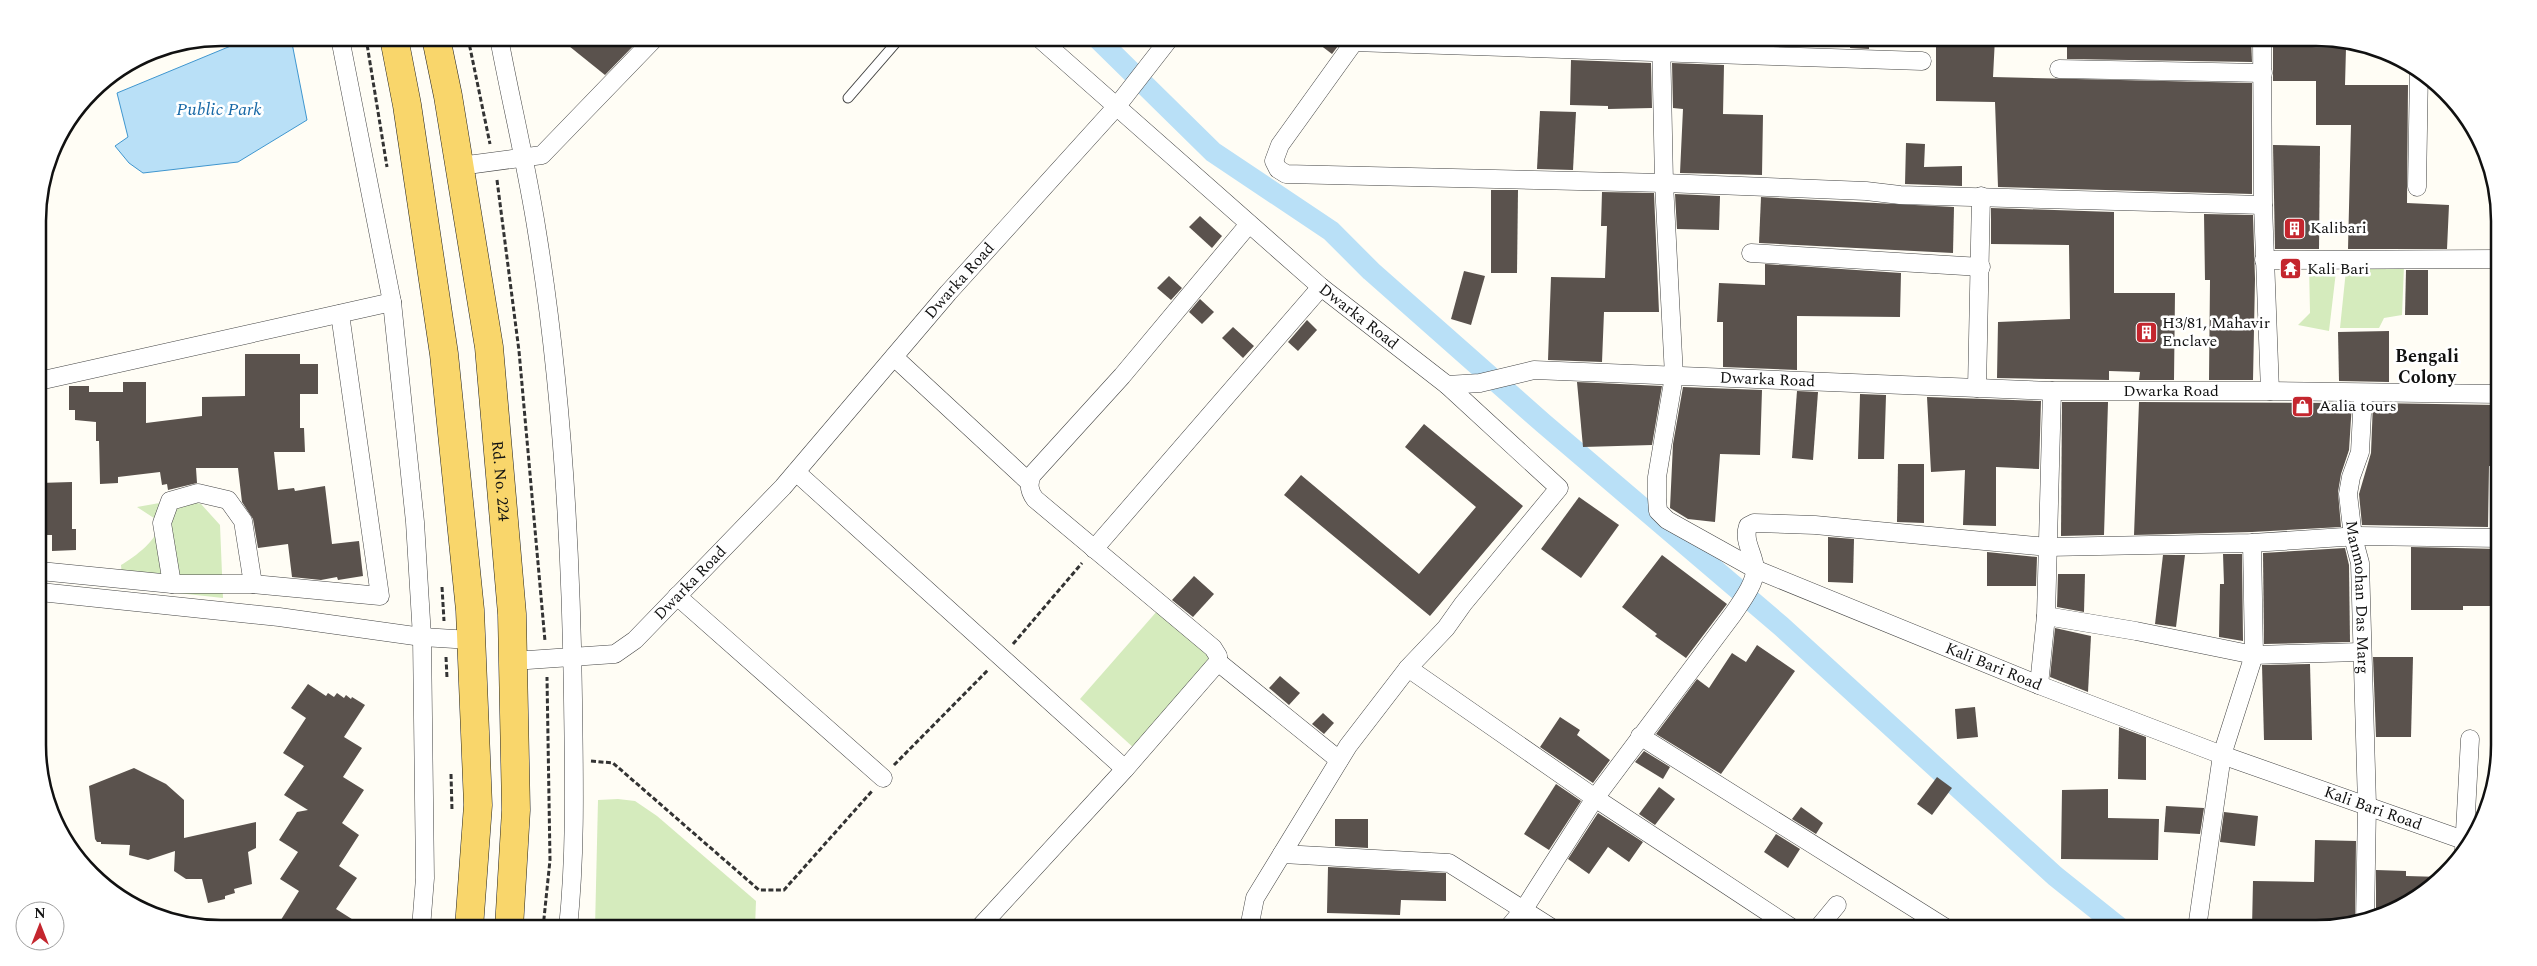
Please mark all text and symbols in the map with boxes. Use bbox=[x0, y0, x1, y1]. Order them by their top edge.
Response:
water label: Public Park bbox=[176, 96, 262, 123]
building icon: Kalibari bbox=[2282, 216, 2306, 240]
place label: Kalibari bbox=[2310, 216, 2367, 240]
street label: Dwarka Road bbox=[919, 237, 1000, 324]
temple icon: Kali Bari bbox=[2279, 257, 2303, 281]
place label: Kali Bari bbox=[2307, 257, 2369, 281]
street label: Dwarka Road bbox=[1314, 278, 1404, 355]
place label: H3/81, Mahavir Enclave bbox=[2162, 311, 2270, 353]
building icon: H3/81, Mahavir Enclave bbox=[2134, 320, 2158, 344]
district label: Bengali Colony bbox=[2395, 343, 2459, 391]
street label: Dwarka Road bbox=[1719, 366, 1816, 393]
street label: Dwarka Road bbox=[2123, 379, 2219, 403]
shop icon: Aalia tours bbox=[2291, 394, 2315, 418]
place label: Aalia tours bbox=[2319, 394, 2397, 418]
street label: Rd. No. 224 bbox=[485, 440, 516, 522]
street label: Manmohan Das Marg bbox=[2339, 519, 2375, 675]
street label: Dwarka Road bbox=[648, 540, 732, 626]
street label: Kali Bari Road bbox=[1942, 636, 2046, 697]
street label: Kali Bari Road bbox=[2321, 780, 2425, 837]
north arrow bbox=[15, 901, 65, 951]
text: N bbox=[34, 903, 46, 924]

